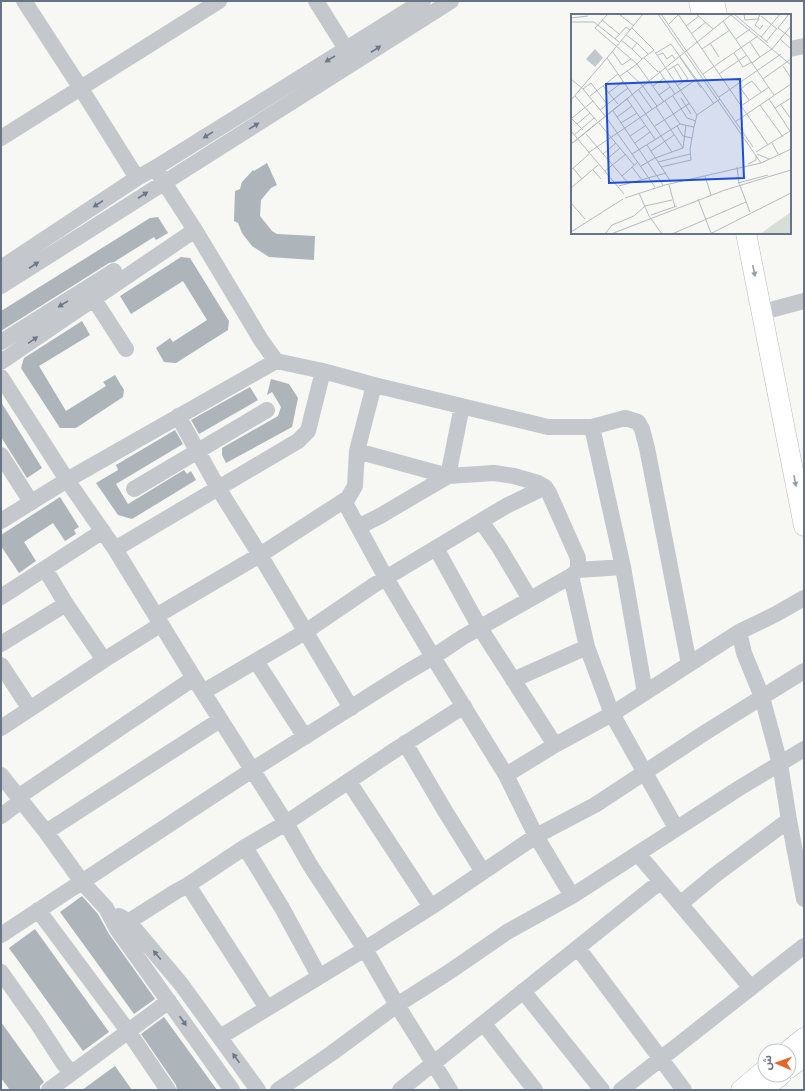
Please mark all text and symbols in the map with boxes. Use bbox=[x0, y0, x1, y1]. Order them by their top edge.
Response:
inset map bbox=[571, 14, 791, 234]
one-way arrow bbox=[370, 46, 382, 53]
one-way arrow bbox=[325, 55, 335, 63]
one-way arrow bbox=[249, 122, 259, 130]
one-way arrow bbox=[203, 131, 213, 139]
one-way arrow bbox=[138, 191, 148, 199]
one-way arrow bbox=[93, 200, 103, 208]
one-way arrow bbox=[29, 261, 39, 269]
one-way arrow bbox=[751, 265, 757, 277]
one-way arrow bbox=[57, 300, 68, 307]
one-way arrow bbox=[28, 336, 38, 344]
one-way arrow bbox=[793, 475, 799, 487]
one-way arrow bbox=[152, 950, 161, 960]
one-way arrow bbox=[179, 1016, 187, 1027]
north arrow bbox=[757, 1043, 797, 1083]
one-way arrow bbox=[231, 1053, 240, 1064]
text: ش bbox=[761, 1055, 775, 1070]

